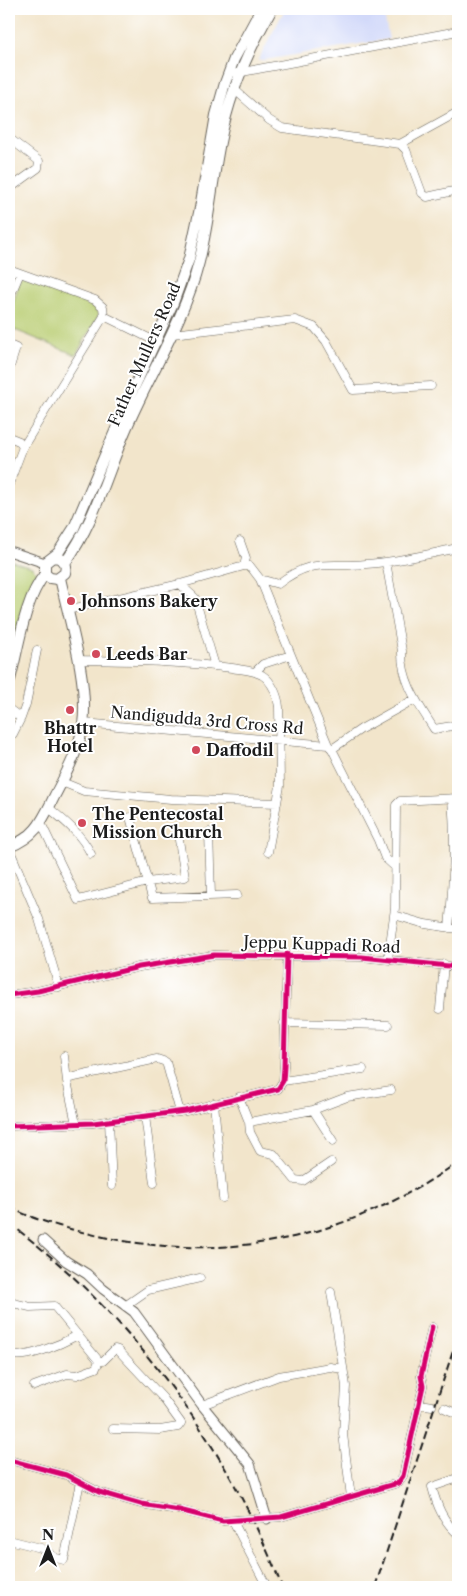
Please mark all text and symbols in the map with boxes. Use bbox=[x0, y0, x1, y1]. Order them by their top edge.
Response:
street label: Father Mullers Road bbox=[103, 279, 185, 429]
place label: Johnsons Bakery bbox=[78, 591, 219, 611]
marker: Johnsons Bakery bbox=[65, 595, 77, 607]
place label: Leeds Bar bbox=[106, 644, 187, 664]
marker: Leeds Bar bbox=[90, 648, 102, 660]
street label: Nandigudda 3rd Cross Rd bbox=[110, 702, 305, 738]
marker: Bhattr Hotel bbox=[64, 704, 76, 716]
place label: Bhattr Hotel bbox=[44, 718, 97, 756]
place label: Daffodil bbox=[206, 740, 274, 760]
marker: Daffodil bbox=[190, 744, 202, 756]
place label: The Pentecostal Mission Church bbox=[92, 804, 224, 842]
marker: The Pentecostal Mission Church bbox=[76, 817, 88, 829]
street label: Jeppu Kuppadi Road bbox=[240, 931, 401, 957]
north arrow bbox=[22, 1524, 72, 1574]
text: N bbox=[42, 1526, 54, 1544]

